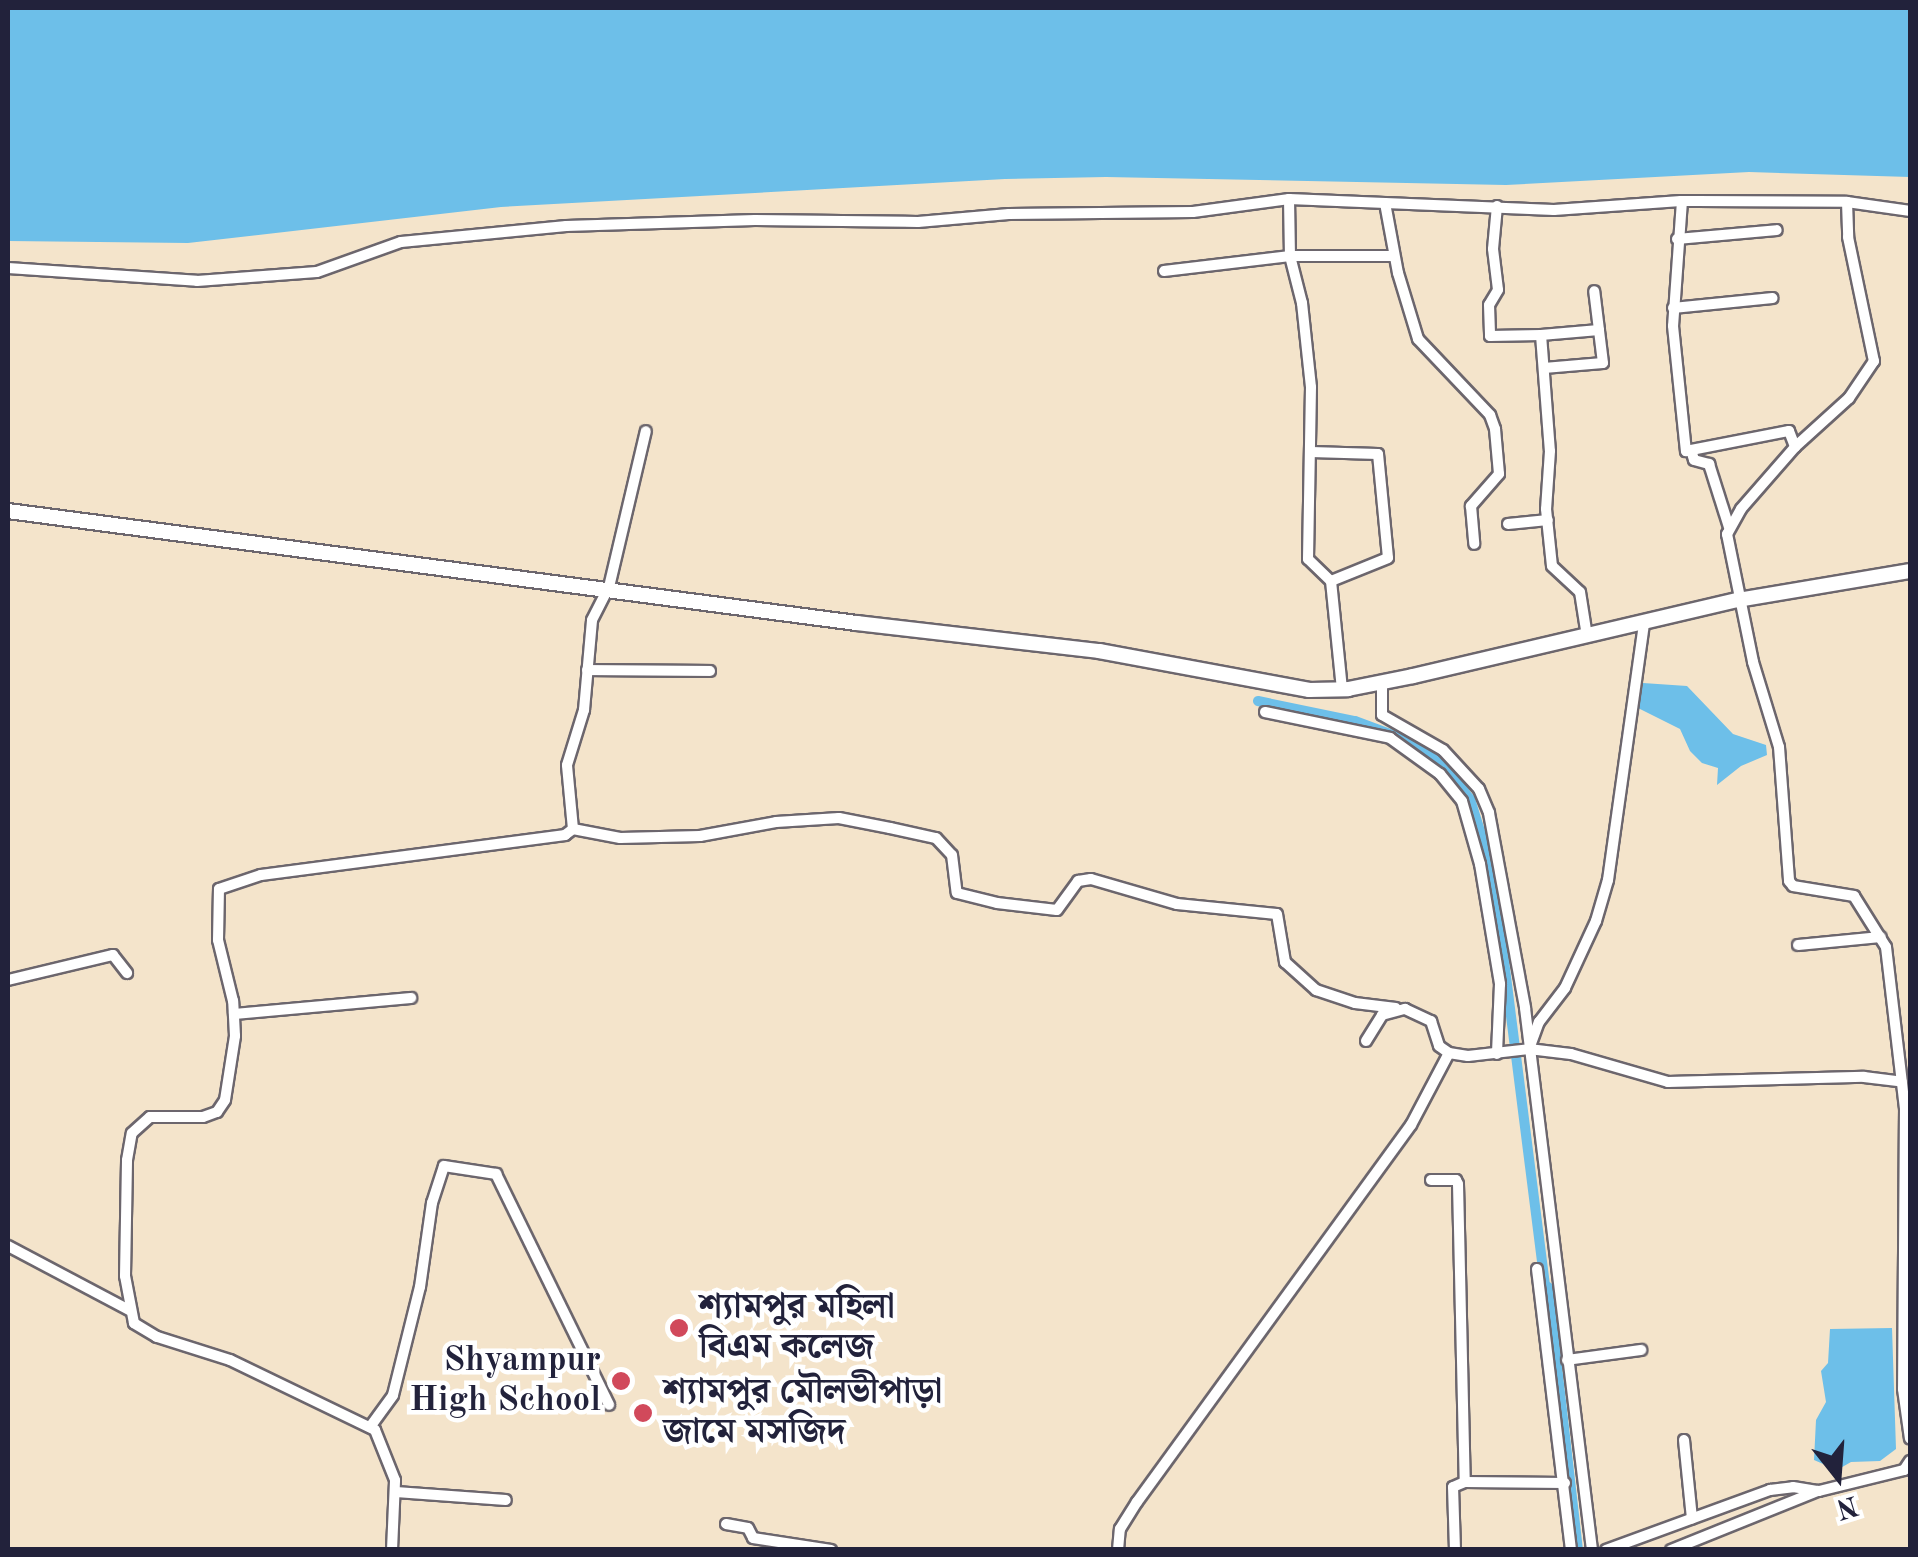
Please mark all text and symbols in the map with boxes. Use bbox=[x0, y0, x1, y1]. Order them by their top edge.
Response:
place label: শ্যামপুর মহিলা বিএম কলেজ bbox=[699, 1287, 895, 1369]
marker: শ্যামপুর মহিলা বিএম কলেজ bbox=[668, 1317, 690, 1339]
place label: Shyampur High School bbox=[409, 1340, 601, 1422]
marker: Shyampur High School bbox=[610, 1370, 632, 1392]
place label: শ্যামপুর মৌলভীপাড়া জামে মসজিদ bbox=[663, 1372, 942, 1454]
marker: শ্যামপুর মৌলভীপাড়া জামে মসজিদ bbox=[632, 1402, 654, 1424]
north arrow bbox=[1788, 1427, 1888, 1527]
text: N bbox=[1832, 1489, 1861, 1522]

